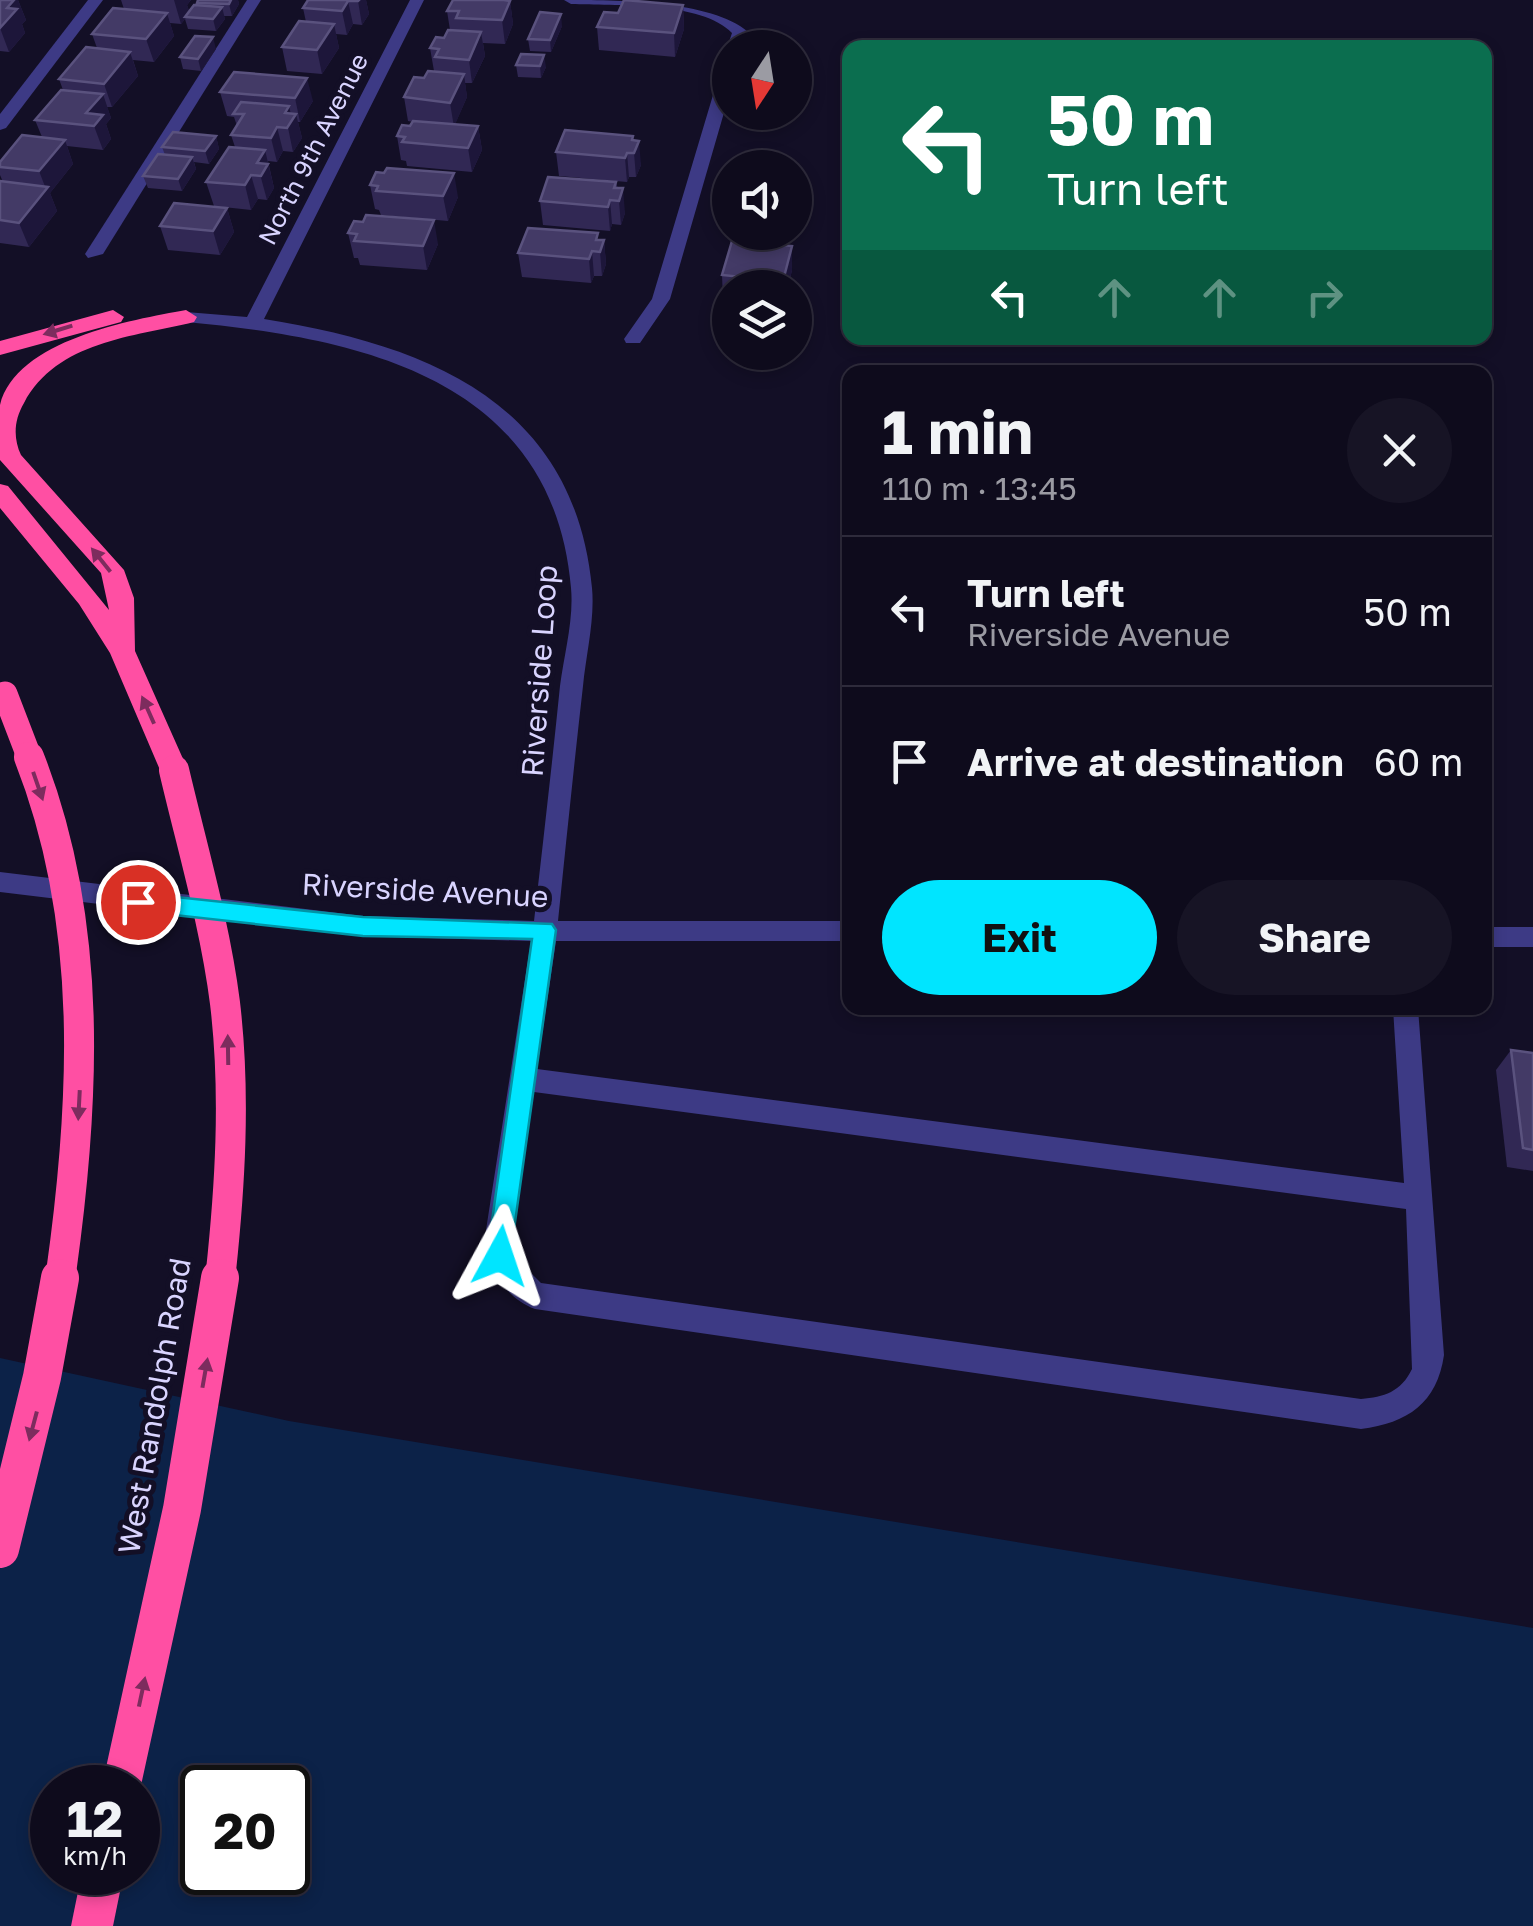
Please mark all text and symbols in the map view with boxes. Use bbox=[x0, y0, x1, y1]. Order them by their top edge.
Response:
north arrow bbox=[712, 30, 812, 130]
map controls bbox=[712, 30, 812, 370]
street label: North 9th Avenue bbox=[251, 48, 374, 250]
text: 50 m bbox=[1047, 76, 1214, 160]
icon: left bbox=[882, 80, 1012, 210]
button: sound bbox=[712, 150, 812, 250]
text: Turn left bbox=[1047, 161, 1229, 215]
button: layers bbox=[712, 270, 812, 370]
icon: left bbox=[982, 270, 1037, 325]
icon: ahead bbox=[1087, 270, 1142, 325]
icon: ahead bbox=[1192, 270, 1247, 325]
icon: right bbox=[1297, 270, 1352, 325]
one-way arrow bbox=[42, 323, 72, 338]
text: 1 min bbox=[882, 395, 1033, 467]
button: close bbox=[1347, 398, 1452, 503]
text: 110 m · 13:45 bbox=[882, 469, 1077, 507]
one-way arrow bbox=[91, 547, 112, 572]
street label: Riverside Loop bbox=[514, 564, 564, 778]
text: Turn left bbox=[967, 570, 1125, 615]
icon: left bbox=[882, 584, 937, 639]
text: 50 m bbox=[1363, 589, 1452, 634]
text: Riverside Avenue bbox=[967, 615, 1230, 653]
one-way arrow bbox=[140, 695, 156, 725]
icon: arrive bbox=[882, 734, 937, 789]
text: Arrive at destination bbox=[967, 739, 1344, 784]
text: 60 m bbox=[1374, 739, 1463, 784]
one-way arrow bbox=[31, 771, 46, 801]
pin bbox=[96, 860, 181, 945]
street label: Riverside Avenue bbox=[301, 866, 549, 914]
icon: arrive bbox=[111, 875, 166, 930]
button: Exit bbox=[882, 880, 1157, 995]
button: Share bbox=[1177, 880, 1452, 995]
one-way arrow bbox=[219, 1033, 235, 1065]
one-way arrow bbox=[70, 1090, 86, 1122]
position arrow bbox=[448, 1204, 552, 1308]
street label: West Randolph Road bbox=[110, 1255, 198, 1557]
one-way arrow bbox=[198, 1357, 213, 1389]
one-way arrow bbox=[24, 1411, 40, 1442]
one-way arrow bbox=[134, 1676, 150, 1707]
speed limit sign: 20 bbox=[180, 1765, 310, 1895]
text: 12 bbox=[67, 1788, 123, 1848]
text: km/h bbox=[63, 1840, 127, 1871]

